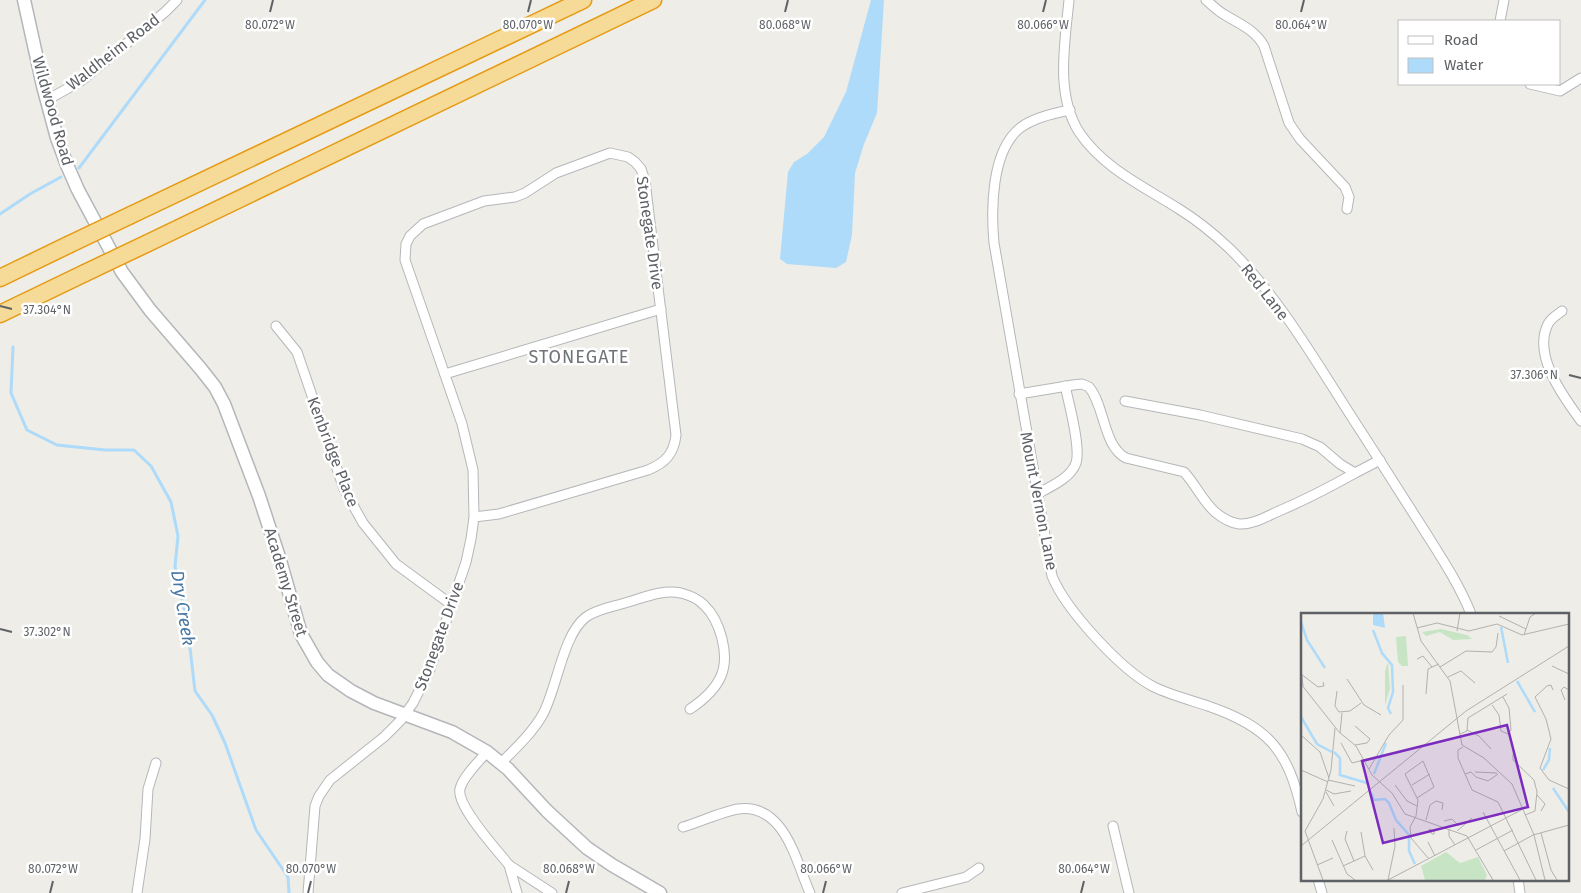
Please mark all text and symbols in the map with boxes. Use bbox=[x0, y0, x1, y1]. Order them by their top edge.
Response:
street label: Waldheim Road bbox=[63, 10, 163, 94]
text: 80.072°W bbox=[245, 18, 295, 32]
text: 80.070°W bbox=[503, 18, 553, 32]
text: 80.068°W bbox=[759, 18, 811, 32]
text: 80.066°W bbox=[1017, 18, 1069, 32]
text: 80.064°W bbox=[1275, 18, 1327, 32]
legend bbox=[1398, 20, 1561, 85]
text: Road bbox=[1444, 31, 1479, 49]
street label: Wildwood Road bbox=[28, 54, 78, 168]
text: Water bbox=[1444, 56, 1483, 74]
street label: Stonegate Drive bbox=[633, 175, 667, 291]
street label: Red Lane bbox=[1237, 260, 1293, 324]
text: 37.304°N bbox=[23, 303, 71, 317]
district label: STONEGATE bbox=[529, 346, 629, 368]
text: 37.306°N bbox=[1510, 368, 1558, 382]
street label: Kenbridge Place bbox=[303, 394, 363, 510]
street label: Mount Vernon Lane bbox=[1016, 430, 1062, 572]
street label: Academy Street bbox=[260, 525, 312, 639]
water label: Dry Creek bbox=[166, 569, 200, 648]
street label: Stonegate Drive bbox=[411, 579, 467, 693]
inset map bbox=[1301, 613, 1568, 880]
text: 37.302°N bbox=[23, 625, 71, 639]
text: 80.072°W bbox=[28, 862, 78, 876]
text: 80.070°W bbox=[286, 862, 336, 876]
text: 80.068°W bbox=[543, 862, 595, 876]
text: 80.066°W bbox=[800, 862, 852, 876]
text: 80.064°W bbox=[1058, 862, 1110, 876]

